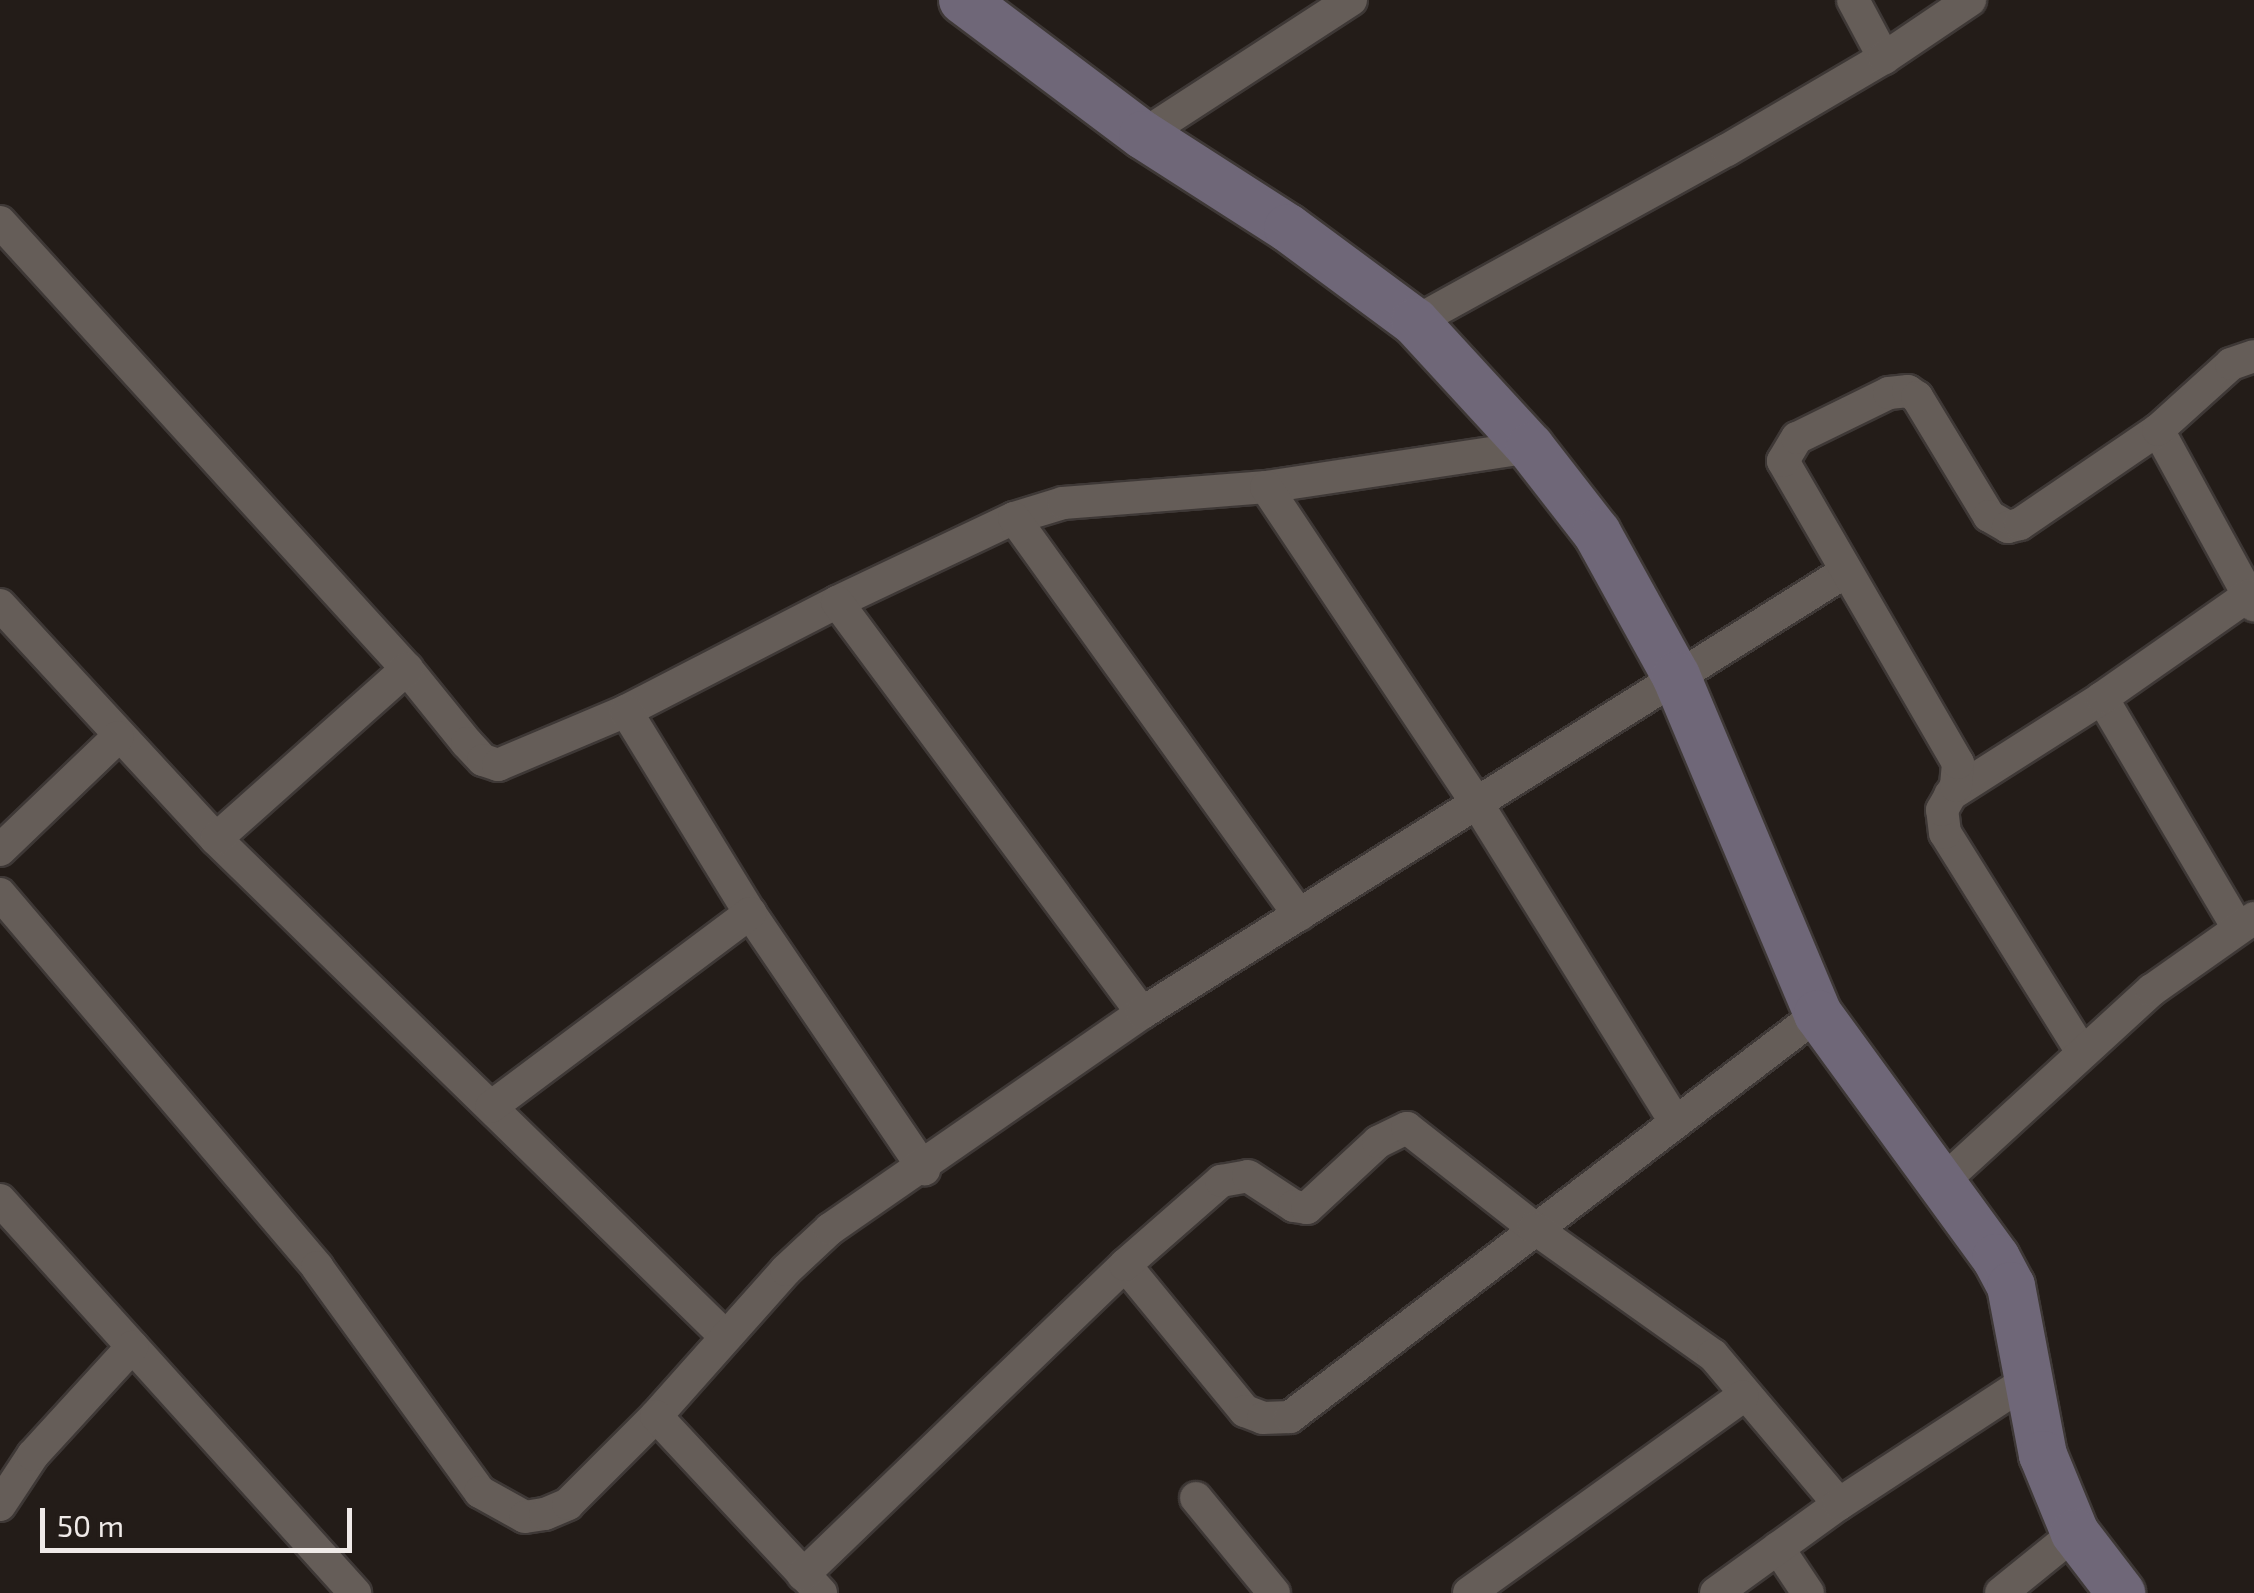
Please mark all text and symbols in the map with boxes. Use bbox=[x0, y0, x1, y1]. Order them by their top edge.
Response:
scale bar bbox=[45, 1488, 358, 1550]
text: 50 m bbox=[57, 1507, 124, 1543]

